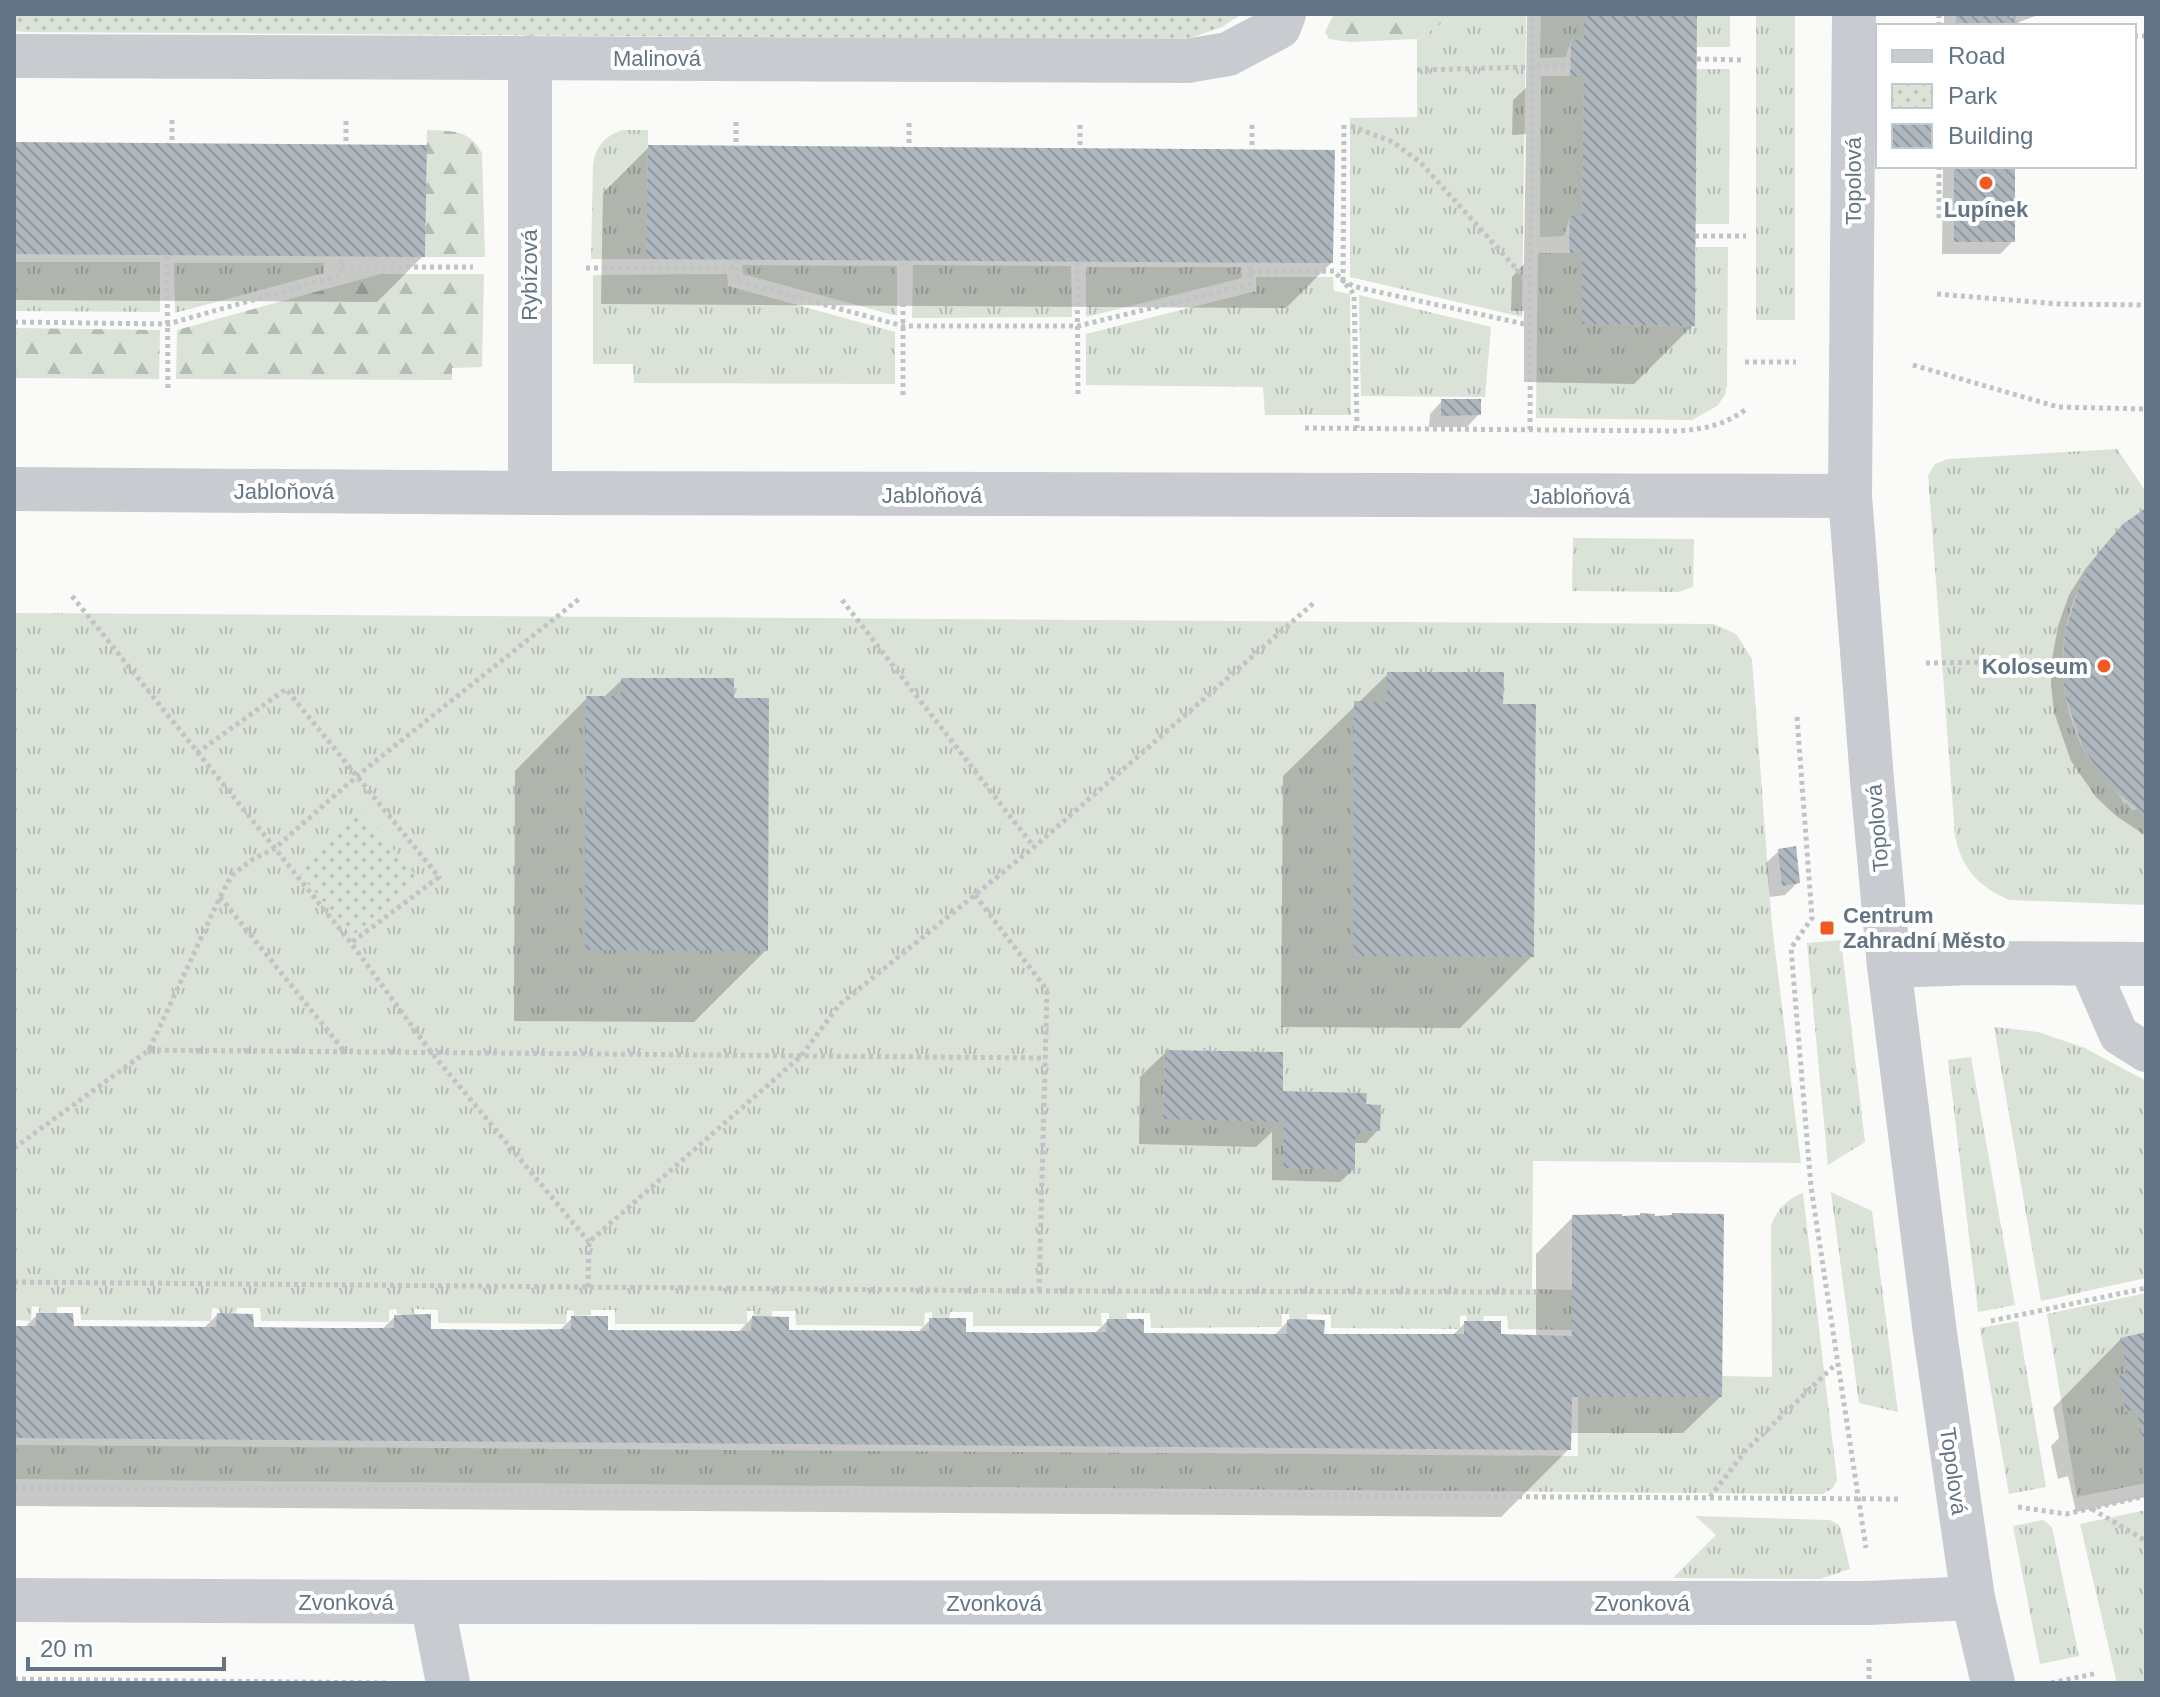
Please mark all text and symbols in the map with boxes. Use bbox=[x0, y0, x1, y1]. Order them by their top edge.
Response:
legend bbox=[1876, 24, 2136, 168]
text: Road bbox=[1948, 42, 2005, 69]
street label: Malinová bbox=[613, 46, 702, 71]
text: Park bbox=[1948, 82, 1998, 109]
text: Building bbox=[1948, 122, 2033, 149]
street label: Topolová bbox=[1841, 136, 1866, 225]
marker: Lupínek bbox=[1977, 174, 1995, 192]
place label: Lupínek bbox=[1944, 197, 2029, 222]
street label: Rybízová bbox=[517, 228, 542, 321]
street label: Jabloňová bbox=[234, 479, 335, 504]
street label: Jabloňová bbox=[882, 483, 983, 508]
street label: Jabloňová bbox=[1530, 484, 1631, 509]
place label: Koloseum bbox=[1982, 654, 2088, 679]
marker: Koloseum bbox=[2095, 657, 2113, 675]
street label: Topolová bbox=[1861, 782, 1894, 873]
place label: Centrum Zahradní Město bbox=[1843, 903, 2006, 953]
marker: Centrum Zahradní Město bbox=[1818, 919, 1836, 937]
street label: Topolová bbox=[1935, 1426, 1972, 1517]
street label: Zvonková bbox=[298, 1590, 394, 1615]
street label: Zvonková bbox=[946, 1591, 1042, 1616]
street label: Zvonková bbox=[1594, 1591, 1690, 1616]
scale bar bbox=[28, 1621, 224, 1671]
text: 20 m bbox=[40, 1635, 93, 1662]

